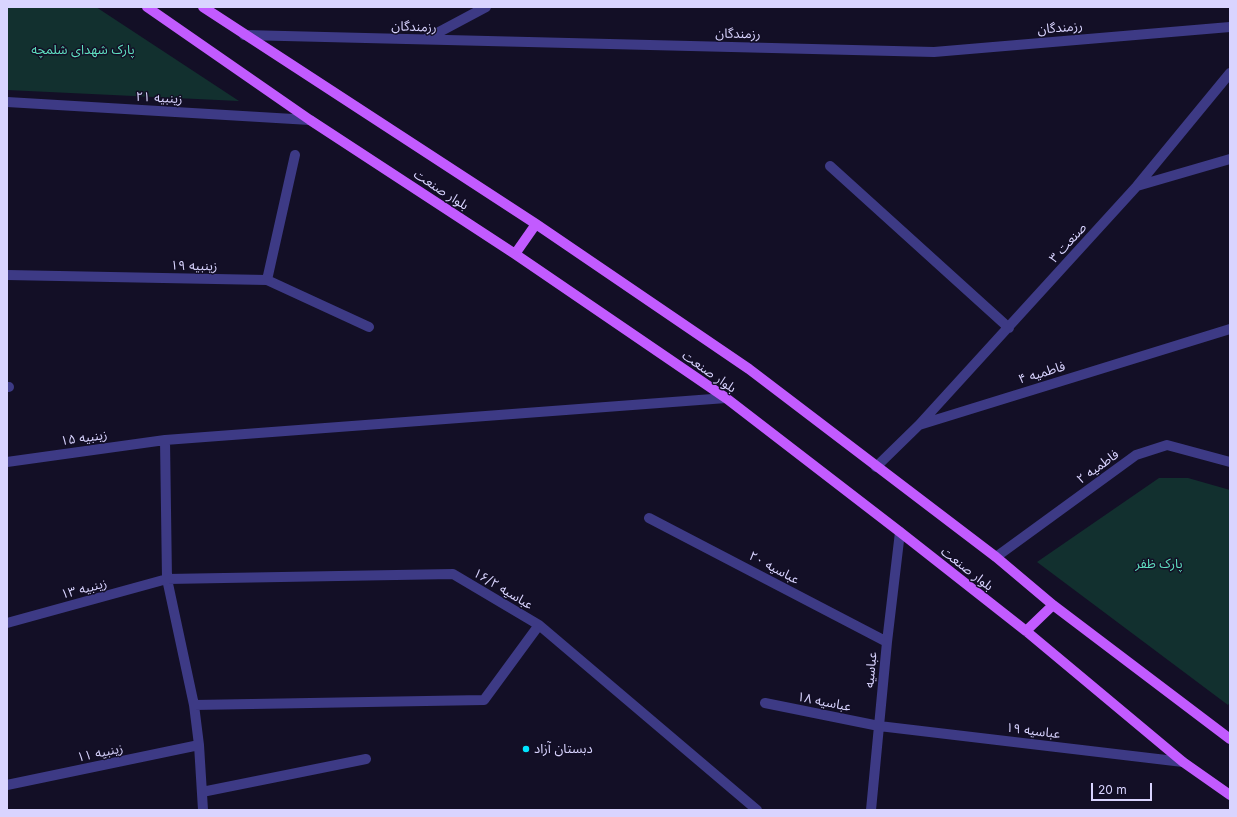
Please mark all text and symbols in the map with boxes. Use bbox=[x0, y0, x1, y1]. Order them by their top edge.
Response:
street label: رزمندگان bbox=[391, 18, 437, 36]
street label: رزمندگان bbox=[1037, 18, 1083, 38]
street label: رزمندگان bbox=[715, 26, 761, 42]
park label: پارک شهدای شلمچه bbox=[31, 42, 135, 58]
street label: زینبیه ۲۱ bbox=[135, 89, 183, 107]
street label: بلوار صنعت bbox=[411, 167, 471, 213]
street label: صنعت ۳ bbox=[1046, 220, 1090, 266]
street label: زینبیه ۱۹ bbox=[170, 258, 218, 274]
street label: بلوار صنعت bbox=[679, 348, 739, 396]
street label: فاطمیه ۴ bbox=[1017, 358, 1067, 388]
street label: زینبیه ۱۵ bbox=[60, 427, 108, 449]
street label: فاطمیه ۲ bbox=[1074, 447, 1122, 487]
street label: بلوار صنعت bbox=[938, 544, 996, 594]
street label: عباسیه ۲۰ bbox=[746, 548, 802, 588]
park label: پارک ظفر bbox=[1135, 556, 1183, 572]
street label: عباسیه ۱۶/۲ bbox=[470, 565, 536, 613]
street label: زینبیه ۱۳ bbox=[59, 575, 109, 603]
street label: عباسیه bbox=[862, 651, 880, 689]
street label: عباسیه ۱۸ bbox=[796, 689, 852, 715]
street label: عباسیه ۱۹ bbox=[1005, 720, 1061, 742]
street label: زینبیه ۱۱ bbox=[75, 740, 125, 766]
place label: دبستان آزاد bbox=[534, 741, 593, 757]
marker: دبستان آزاد bbox=[521, 744, 531, 754]
scale bar bbox=[1093, 775, 1154, 801]
text: 20 m bbox=[1098, 782, 1127, 797]

